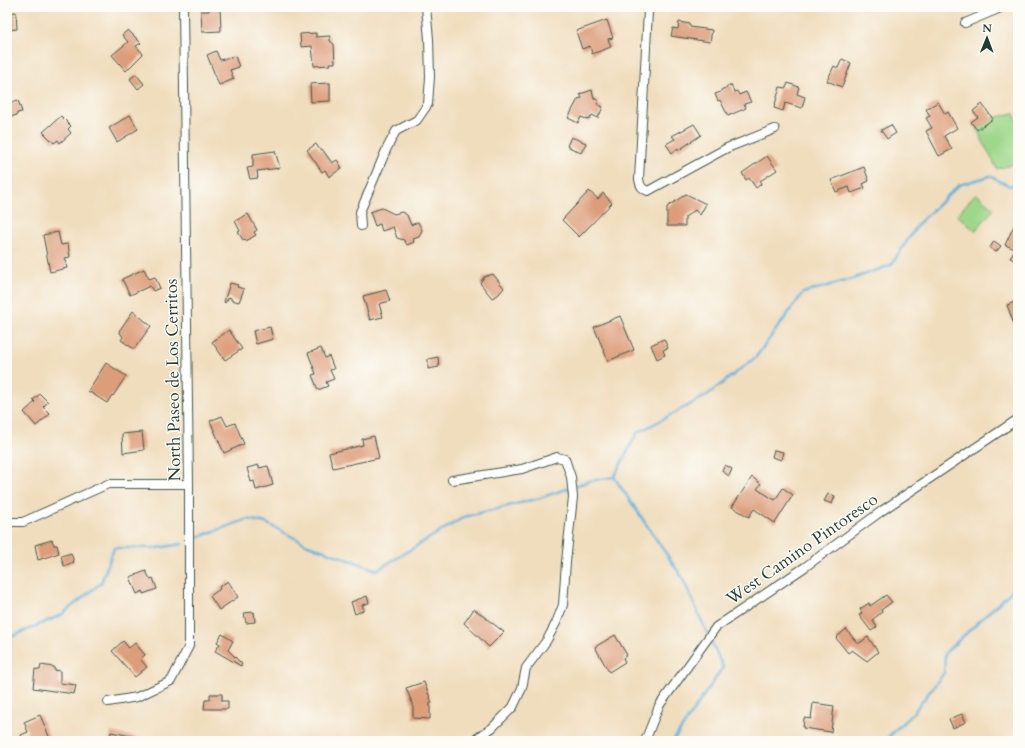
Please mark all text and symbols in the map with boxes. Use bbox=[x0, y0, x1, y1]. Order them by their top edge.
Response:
north arrow bbox=[967, 18, 1007, 58]
text: N bbox=[982, 21, 993, 36]
street label: North Paseo de Los Cerritos bbox=[160, 278, 186, 482]
street label: West Camino Pintoresco bbox=[721, 488, 883, 611]

